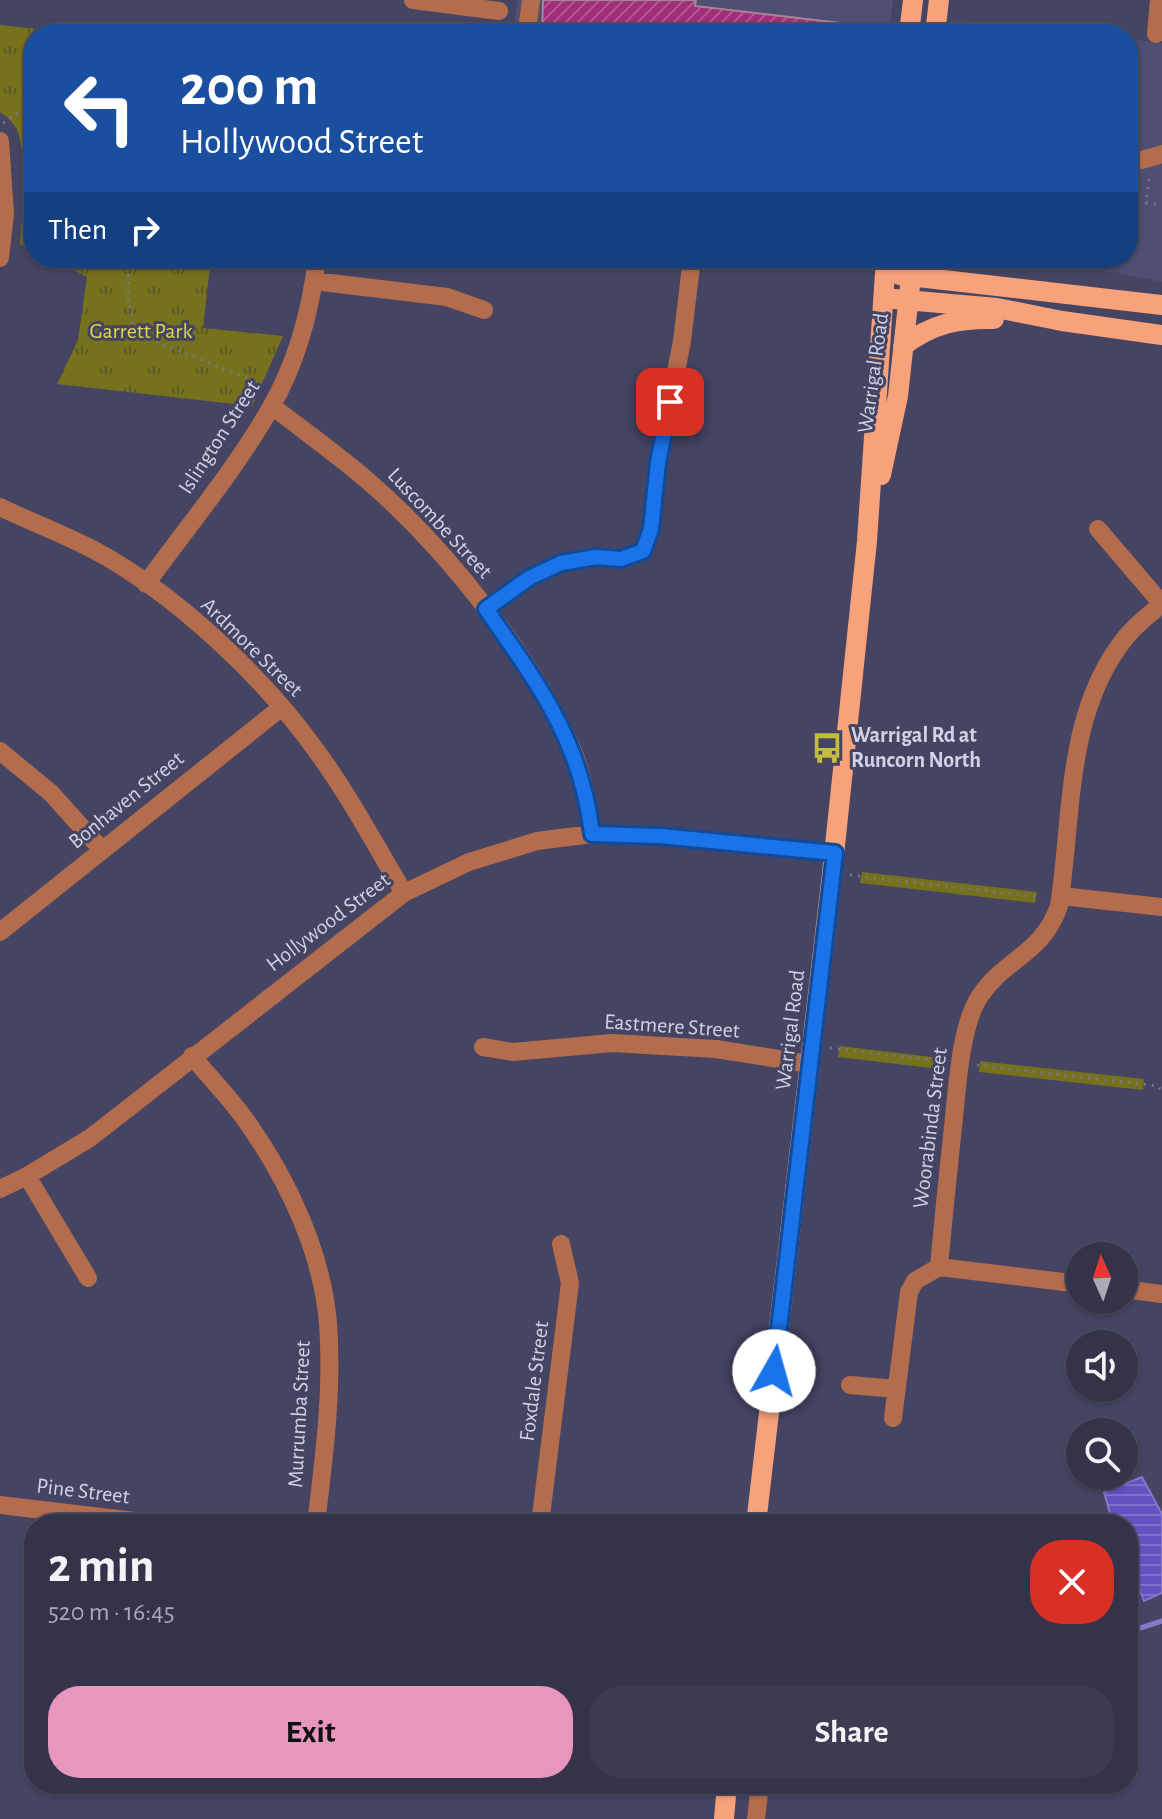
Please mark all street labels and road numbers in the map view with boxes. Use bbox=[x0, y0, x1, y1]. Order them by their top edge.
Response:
street label: Warrigal Road bbox=[854, 311, 892, 435]
street label: Islington Street bbox=[174, 376, 264, 498]
street label: Luscombe Street bbox=[384, 464, 496, 582]
street label: Ardmore Street bbox=[197, 593, 307, 701]
street label: Bonhaven Street bbox=[64, 747, 188, 853]
street label: Hollywood Street bbox=[262, 869, 394, 975]
street label: Warrigal Road bbox=[772, 968, 808, 1092]
street label: Eastmere Street bbox=[603, 1010, 741, 1042]
street label: Woorabinda Street bbox=[909, 1046, 951, 1210]
street label: Foxdale Street bbox=[516, 1320, 552, 1442]
street label: Murrumba Street bbox=[284, 1340, 314, 1488]
street label: Pine Street bbox=[35, 1474, 131, 1508]

